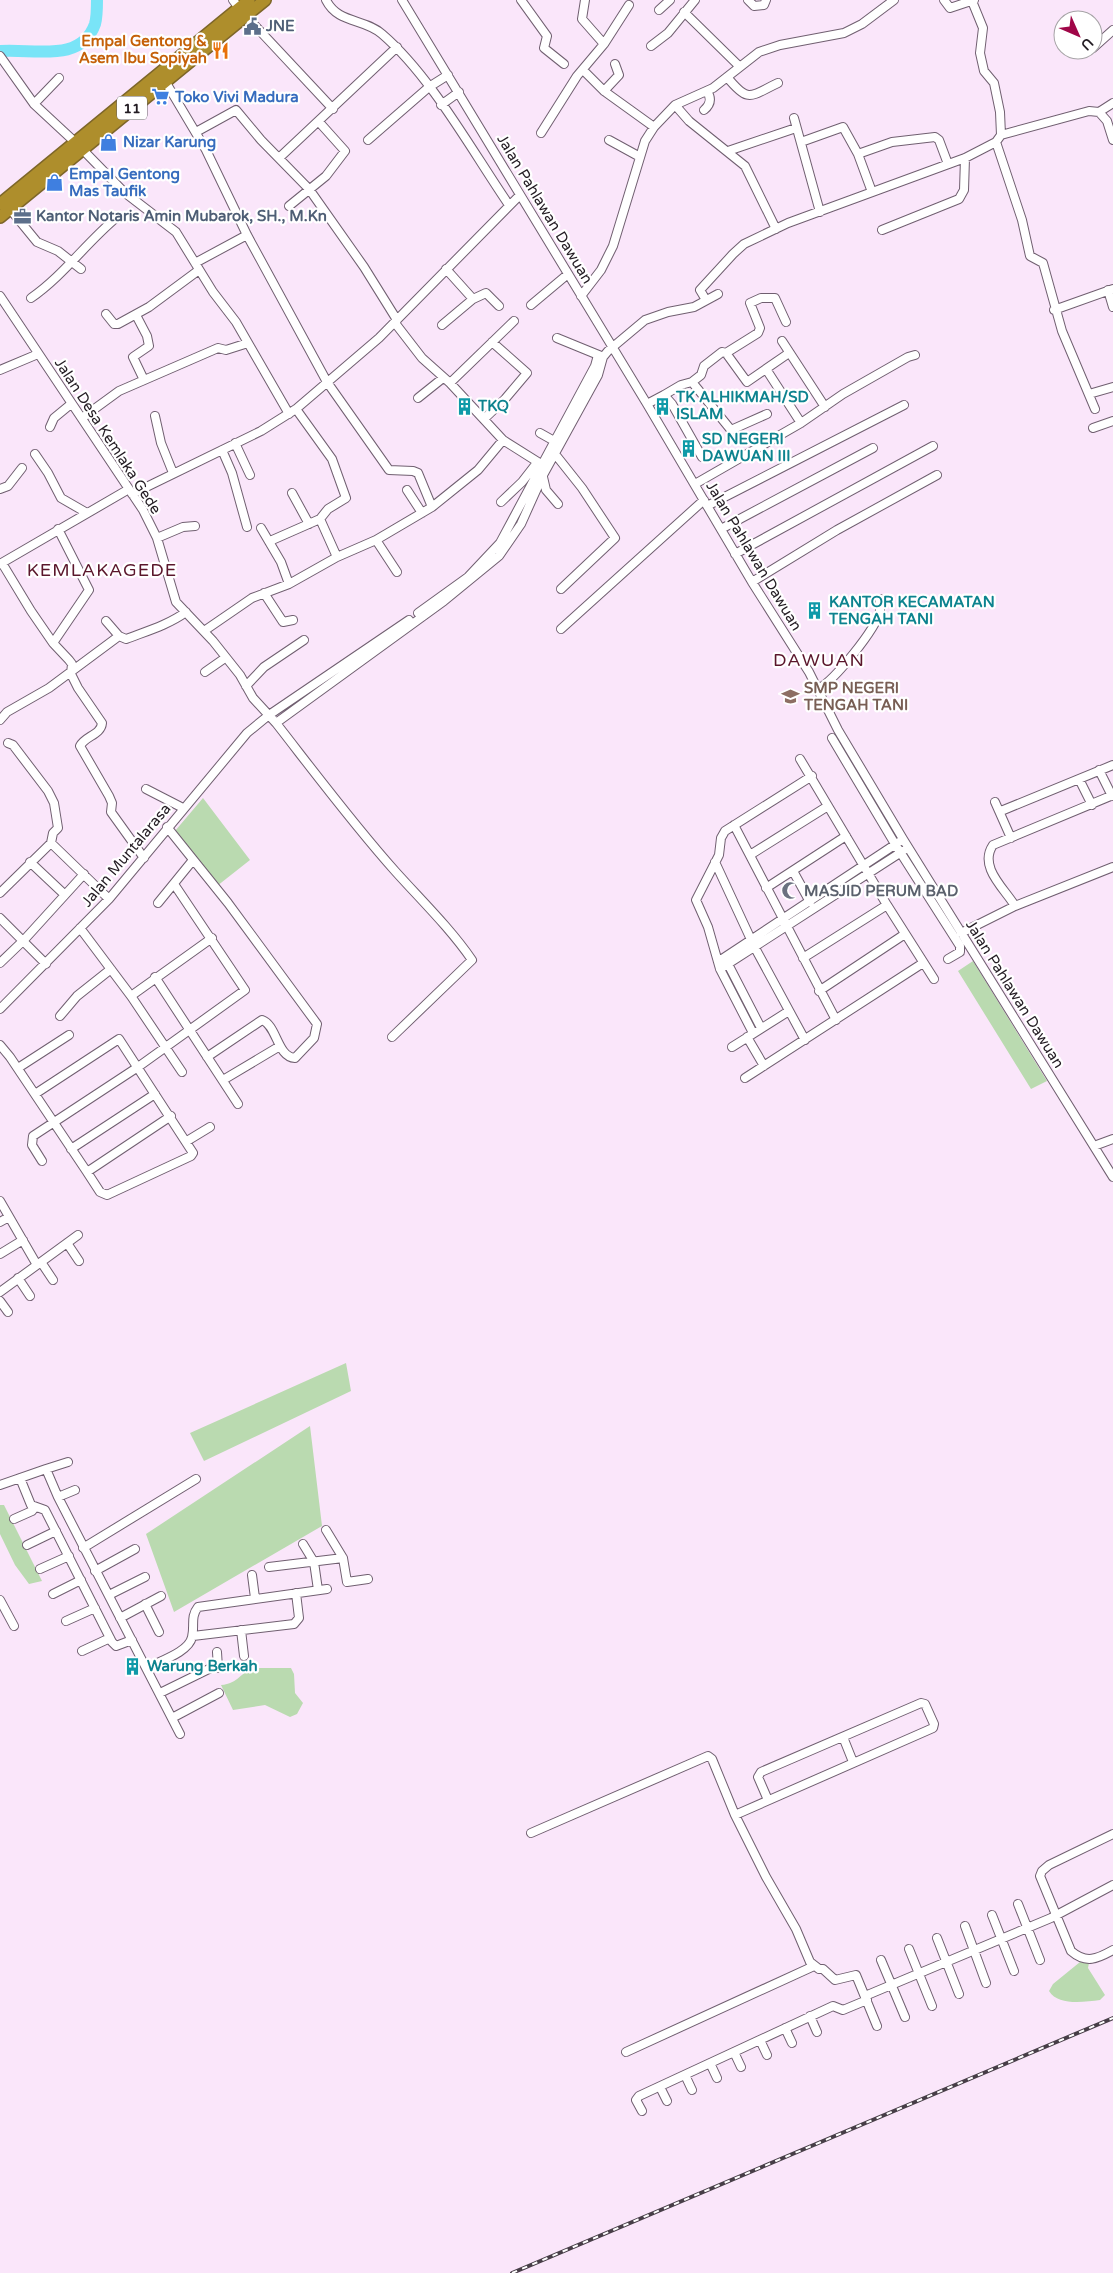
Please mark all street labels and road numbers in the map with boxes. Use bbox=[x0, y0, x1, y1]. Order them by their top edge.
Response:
road number: 11 bbox=[117, 96, 147, 120]
street label: Jalan Pahlawan Dawuan bbox=[493, 131, 597, 287]
street label: Jalan Desa Kemlaka Gede bbox=[51, 355, 165, 517]
street label: Jalan Pahlawan Dawuan bbox=[702, 478, 806, 634]
street label: Jalan Muntalarasa bbox=[78, 800, 174, 910]
street label: Jalan Pahlawan Dawuan bbox=[962, 917, 1068, 1071]

